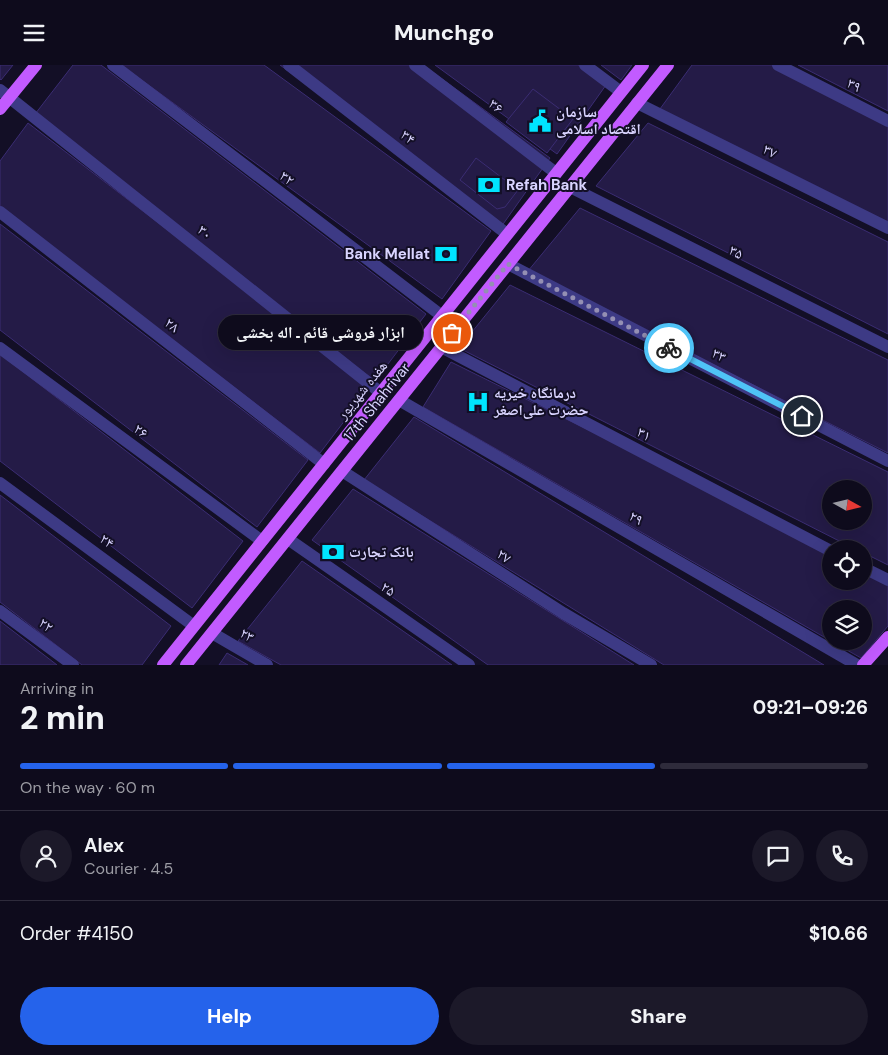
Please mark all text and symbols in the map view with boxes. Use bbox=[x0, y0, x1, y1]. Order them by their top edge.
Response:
text: Munchgo bbox=[394, 18, 494, 47]
icon: menu bbox=[20, 19, 48, 47]
icon: person bbox=[840, 19, 868, 47]
street label: ۳۹ bbox=[843, 73, 865, 97]
street label: ۳۶ bbox=[485, 94, 508, 118]
place label: سازمان اقتصاد اسلامی bbox=[556, 102, 641, 139]
public building icon: سازمان اقتصاد اسلامی bbox=[527, 108, 553, 134]
street label: ۳۴ bbox=[397, 125, 420, 149]
street label: ۳۷ bbox=[759, 139, 781, 163]
street label: ۳۲ bbox=[276, 166, 299, 190]
bank icon: Refah Bank bbox=[476, 172, 502, 198]
place label: Refah Bank bbox=[506, 175, 588, 195]
street label: ۳۰ bbox=[193, 220, 217, 244]
street label: ۳۵ bbox=[725, 240, 747, 264]
bank icon: Bank Mellat bbox=[433, 241, 459, 267]
place label: Bank Mellat bbox=[345, 244, 430, 264]
pin bbox=[431, 312, 473, 354]
street label: ۲۸ bbox=[161, 313, 184, 337]
callout: ابزار فروشی قائم ـ اله بخشی bbox=[217, 315, 422, 351]
icon: bag bbox=[438, 319, 466, 347]
text: ابزار فروشی قائم ـ اله بخشی bbox=[236, 322, 405, 343]
courier bbox=[644, 323, 694, 373]
icon: bike bbox=[655, 334, 683, 362]
street label: ۳۳ bbox=[708, 343, 730, 367]
street label: هفده شهریور bbox=[331, 356, 392, 424]
street label: 17th Shahrivar bbox=[339, 358, 415, 445]
place label: درمانگاه خیریه حضرت علی‌اصغر bbox=[493, 383, 589, 420]
hospital icon: درمانگاه خیریه حضرت علی‌اصغر bbox=[465, 389, 491, 415]
pin bbox=[781, 395, 823, 437]
icon: home bbox=[788, 402, 816, 430]
street label: ۲۶ bbox=[130, 419, 153, 443]
street label: ۳۱ bbox=[633, 422, 655, 446]
north arrow bbox=[822, 480, 872, 530]
map controls bbox=[822, 480, 872, 650]
street label: ۲۹ bbox=[625, 506, 647, 530]
street label: ۲۴ bbox=[96, 529, 119, 553]
bank icon: بانک تجارت bbox=[320, 539, 346, 565]
button: locate bbox=[822, 540, 872, 590]
place label: بانک تجارت bbox=[349, 542, 414, 562]
street label: ۲۷ bbox=[493, 544, 515, 568]
street label: ۲۵ bbox=[377, 577, 399, 601]
button: layers bbox=[822, 600, 872, 650]
street label: ۲۲ bbox=[35, 613, 58, 637]
street label: ۲۳ bbox=[236, 623, 258, 647]
text: Arriving in bbox=[20, 678, 94, 699]
text: 09:21–09:26 bbox=[753, 695, 868, 720]
text: 2 min bbox=[20, 697, 105, 739]
text: On the way · 60 m bbox=[20, 777, 155, 798]
button: person bbox=[20, 830, 72, 882]
button: chat bbox=[752, 830, 804, 882]
button: phone bbox=[816, 830, 868, 882]
text: Alex bbox=[84, 833, 124, 858]
text: Courier · 4.5 bbox=[84, 858, 173, 879]
text: Order #4150 bbox=[20, 921, 134, 946]
text: $10.66 bbox=[809, 921, 868, 946]
button: Help bbox=[20, 987, 439, 1045]
button: Share bbox=[449, 987, 868, 1045]

